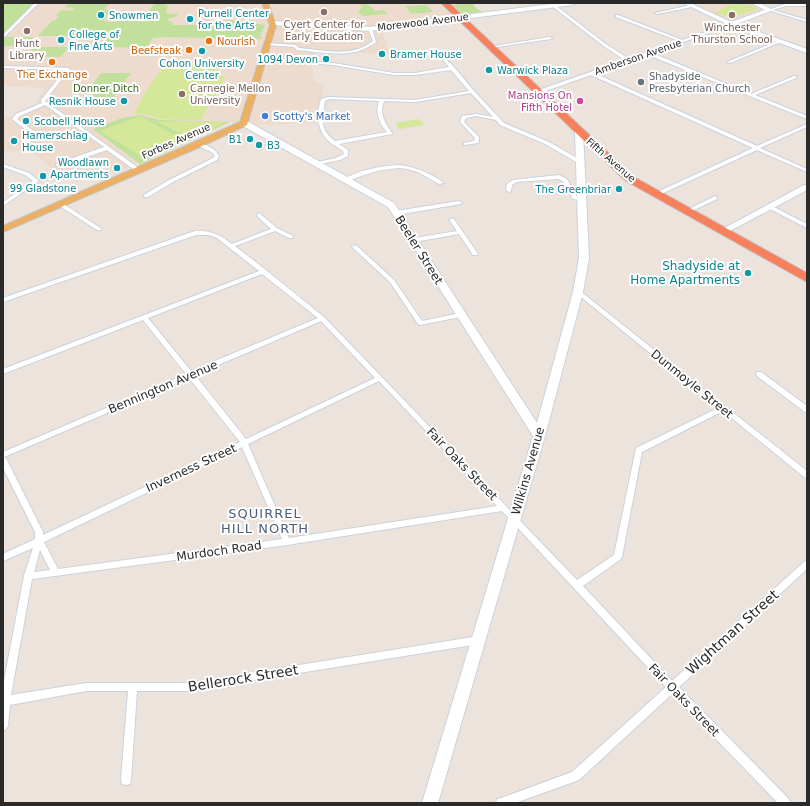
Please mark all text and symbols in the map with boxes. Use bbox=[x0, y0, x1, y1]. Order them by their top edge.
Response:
marker: Cyert Center for Early Education bbox=[319, 7, 329, 17]
place label: Purnell Center for the Arts bbox=[198, 8, 270, 31]
marker: Snowmen bbox=[96, 10, 106, 20]
place label: Snowmen bbox=[109, 10, 158, 21]
marker: Winchester Thurston School bbox=[727, 10, 737, 20]
street label: Morewood Avenue bbox=[377, 11, 469, 33]
marker: Purnell Center for the Arts bbox=[185, 14, 195, 24]
place label: Cyert Center for Early Education bbox=[284, 19, 365, 42]
place label: Winchester Thurston School bbox=[691, 22, 772, 45]
marker: Hunt Library bbox=[22, 26, 32, 36]
place label: College of Fine Arts bbox=[69, 29, 120, 52]
marker: College of Fine Arts bbox=[56, 35, 66, 45]
marker: Nourish bbox=[204, 36, 214, 46]
place label: Nourish bbox=[217, 36, 255, 47]
street label: Amberson Avenue bbox=[593, 37, 683, 77]
place label: Hunt Library bbox=[10, 38, 45, 61]
place label: Beefsteak bbox=[131, 45, 181, 56]
marker: Beefsteak bbox=[184, 45, 194, 55]
marker: Cohon University Center bbox=[197, 46, 207, 56]
marker: Bramer House bbox=[377, 49, 387, 59]
place label: Bramer House bbox=[390, 49, 462, 60]
place label: 1094 Devon bbox=[257, 54, 318, 65]
marker: 1094 Devon bbox=[321, 54, 331, 64]
marker: The Exchange bbox=[47, 57, 57, 67]
place label: Cohon University Center bbox=[159, 58, 245, 81]
marker: Warwick Plaza bbox=[484, 65, 494, 75]
place label: Warwick Plaza bbox=[497, 65, 568, 76]
place label: The Exchange bbox=[16, 69, 87, 80]
place label: Shadyside Presbyterian Church bbox=[649, 71, 750, 94]
marker: Shadyside Presbyterian Church bbox=[636, 77, 646, 87]
park label: Donner Ditch bbox=[73, 83, 139, 94]
place label: Carnegie Mellon University bbox=[190, 83, 271, 106]
marker: Carnegie Mellon University bbox=[177, 89, 187, 99]
place label: Mansions On Fifth Hotel bbox=[508, 90, 572, 113]
place label: Resnik House bbox=[49, 96, 116, 107]
marker: Resnik House bbox=[119, 96, 129, 106]
marker: Mansions On Fifth Hotel bbox=[575, 96, 585, 106]
marker: Scotty's Market bbox=[260, 111, 270, 121]
place label: Scotty's Market bbox=[273, 111, 350, 122]
marker: Scobell House bbox=[21, 116, 31, 126]
place label: Scobell House bbox=[34, 116, 105, 127]
street label: Forbes Avenue bbox=[140, 121, 212, 161]
place label: Hamerschlag House bbox=[22, 130, 88, 153]
place label: B1 bbox=[229, 134, 242, 145]
marker: B1 bbox=[245, 134, 255, 144]
marker: Hamerschlag House bbox=[9, 136, 19, 146]
street label: Fifth Avenue bbox=[584, 136, 638, 184]
marker: B3 bbox=[254, 140, 264, 150]
place label: B3 bbox=[267, 140, 280, 151]
place label: Woodlawn Apartments bbox=[50, 157, 109, 180]
marker: Woodlawn Apartments bbox=[112, 163, 122, 173]
marker: 99 Gladstone bbox=[38, 171, 48, 181]
place label: 99 Gladstone bbox=[10, 183, 76, 194]
place label: The Greenbriar bbox=[534, 184, 612, 195]
marker: The Greenbriar bbox=[614, 184, 624, 194]
street label: Beeler Street bbox=[392, 213, 446, 287]
place label: Shadyside at Home Apartments bbox=[630, 259, 740, 287]
marker: Shadyside at Home Apartments bbox=[743, 268, 753, 278]
street label: Dunmoyle Street bbox=[648, 347, 736, 422]
street label: Bennington Avenue bbox=[106, 358, 220, 416]
street label: Fair Oaks Street bbox=[424, 425, 500, 503]
street label: Wilkins Avenue bbox=[509, 425, 547, 517]
street label: Inverness Street bbox=[144, 441, 239, 495]
district label: SQUIRREL HILL NORTH bbox=[221, 506, 309, 536]
street label: Murdoch Road bbox=[176, 538, 262, 564]
street label: Wightman Street bbox=[683, 586, 782, 678]
street label: Bellerock Street bbox=[187, 661, 300, 695]
street label: Fair Oaks Street bbox=[646, 661, 722, 739]

